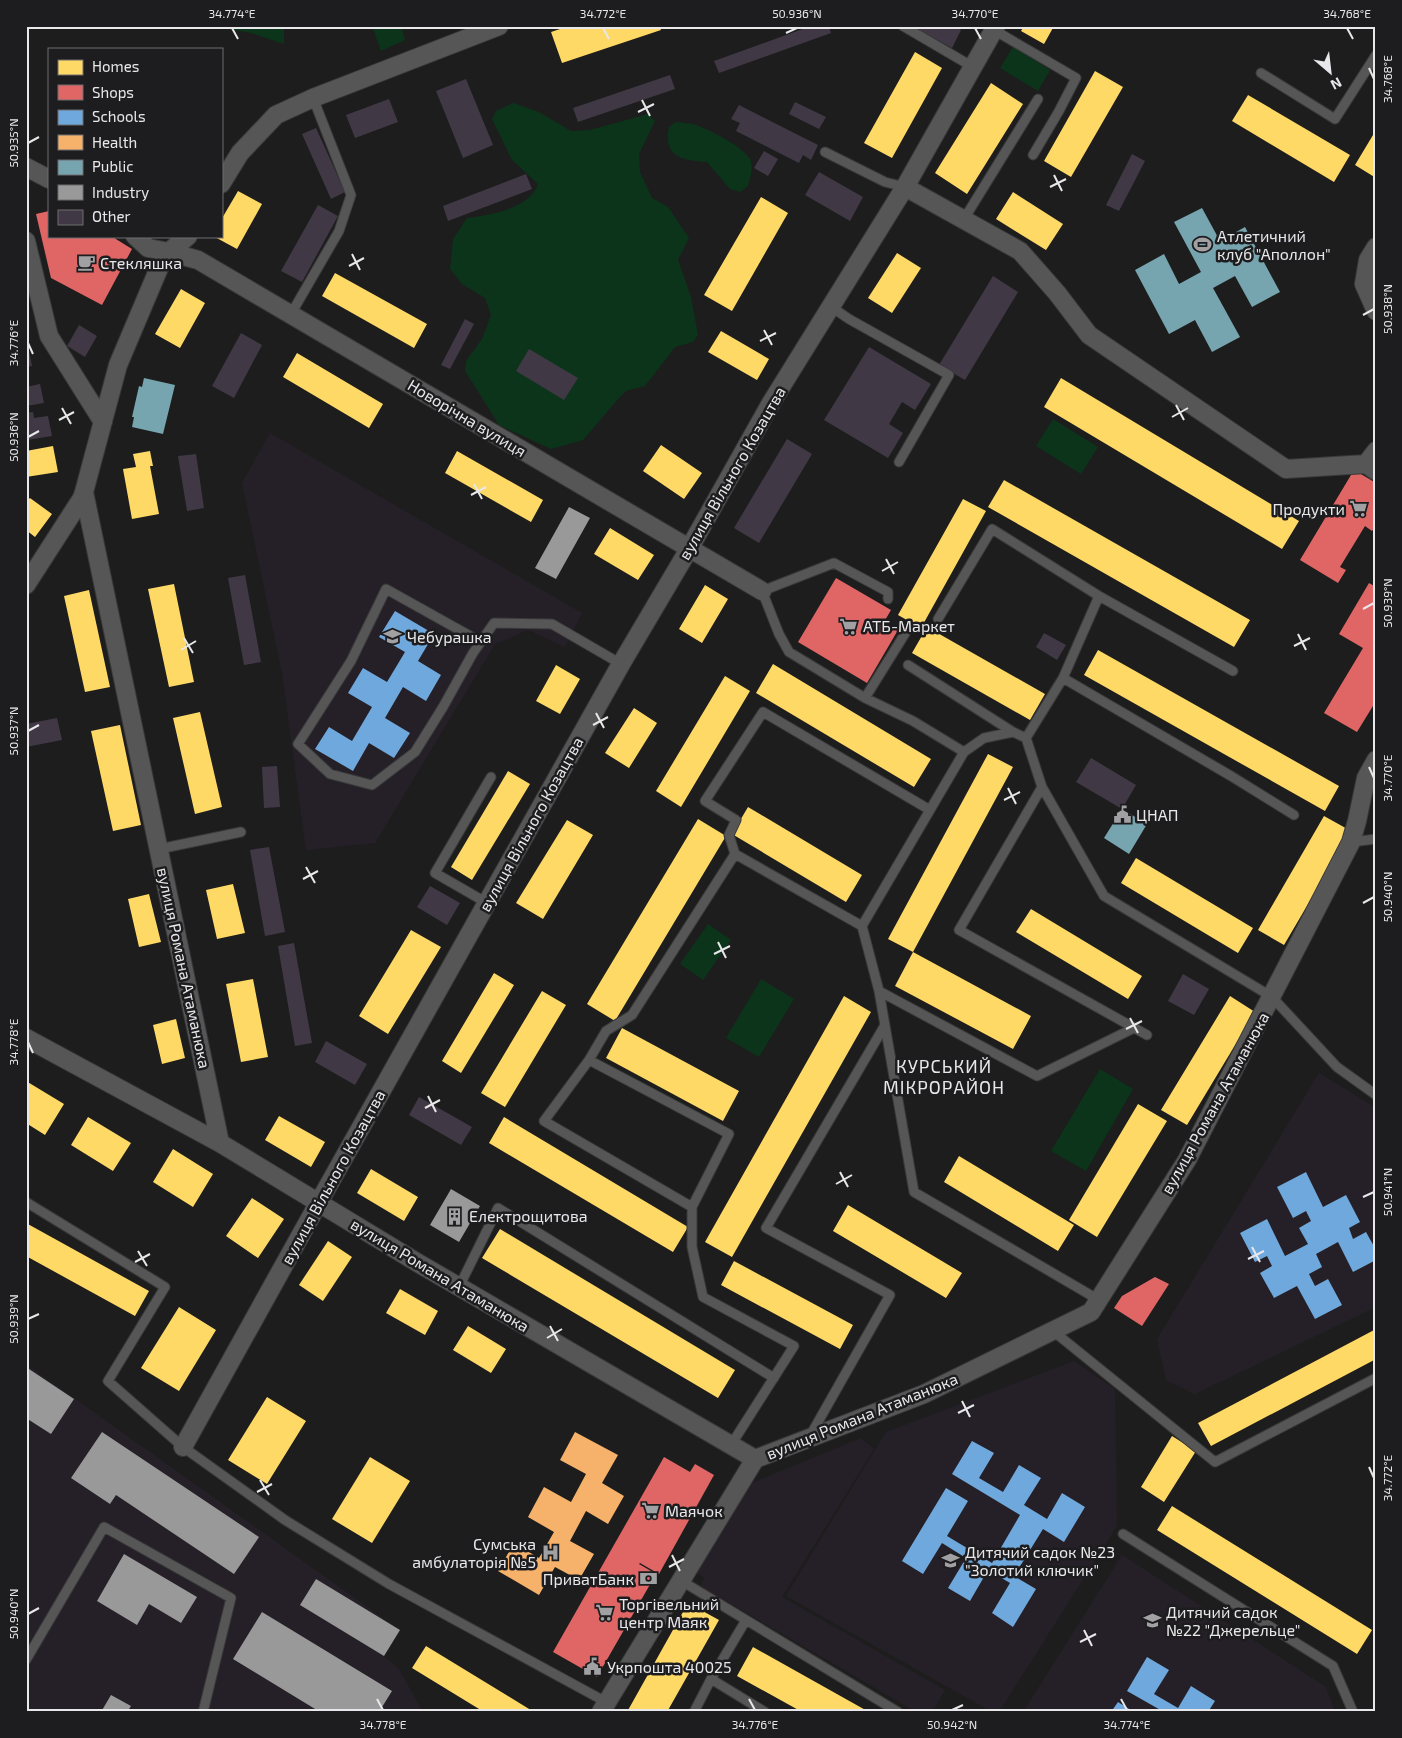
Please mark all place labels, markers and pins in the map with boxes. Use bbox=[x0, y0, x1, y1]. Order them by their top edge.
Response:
place label: Атлетичний клуб "Аполлон" bbox=[1217, 226, 1331, 264]
sports icon: Атлетичний клуб "Аполлон" bbox=[1193, 235, 1213, 255]
cafe icon: Стекляшка bbox=[76, 253, 96, 273]
place label: Стекляшка bbox=[100, 253, 182, 272]
place label: Продукти bbox=[1272, 499, 1345, 519]
supermarket icon: Продукти bbox=[1349, 499, 1369, 519]
supermarket icon: АТБ-Маркет bbox=[839, 616, 859, 636]
place label: АТБ-Маркет bbox=[863, 616, 955, 635]
school or university icon: Чебурашка bbox=[383, 627, 403, 647]
place label: Чебурашка bbox=[407, 627, 492, 647]
public building icon: ЦНАП bbox=[1112, 805, 1132, 825]
place label: ЦНАП bbox=[1136, 805, 1178, 824]
building icon: Електрощитова bbox=[445, 1206, 465, 1226]
place label: Електрощитова bbox=[469, 1206, 588, 1225]
supermarket icon: Маячок bbox=[641, 1501, 661, 1521]
place label: Маячок bbox=[665, 1501, 723, 1520]
place label: Сумська амбулаторія №5 bbox=[412, 1534, 536, 1572]
place label: Дитячий садок №23 "Золотий ключик" bbox=[965, 1542, 1115, 1579]
hospital icon: Сумська амбулаторія №5 bbox=[540, 1543, 560, 1563]
school or university icon: Дитячий садок №23 "Золотий ключик" bbox=[941, 1551, 961, 1571]
place label: ПриватБанк bbox=[543, 1569, 634, 1588]
bank icon: ПриватБанк bbox=[638, 1569, 658, 1589]
place label: Торгівельний центр Маяк bbox=[619, 1594, 719, 1631]
place label: Дитячий садок №22 "Джерельце" bbox=[1166, 1602, 1301, 1639]
supermarket icon: Торгівельний центр Маяк bbox=[595, 1603, 615, 1623]
school or university icon: Дитячий садок №22 "Джерельце" bbox=[1142, 1611, 1162, 1631]
public building icon: Укрпошта 40025 bbox=[583, 1657, 603, 1677]
place label: Укрпошта 40025 bbox=[607, 1657, 732, 1676]

